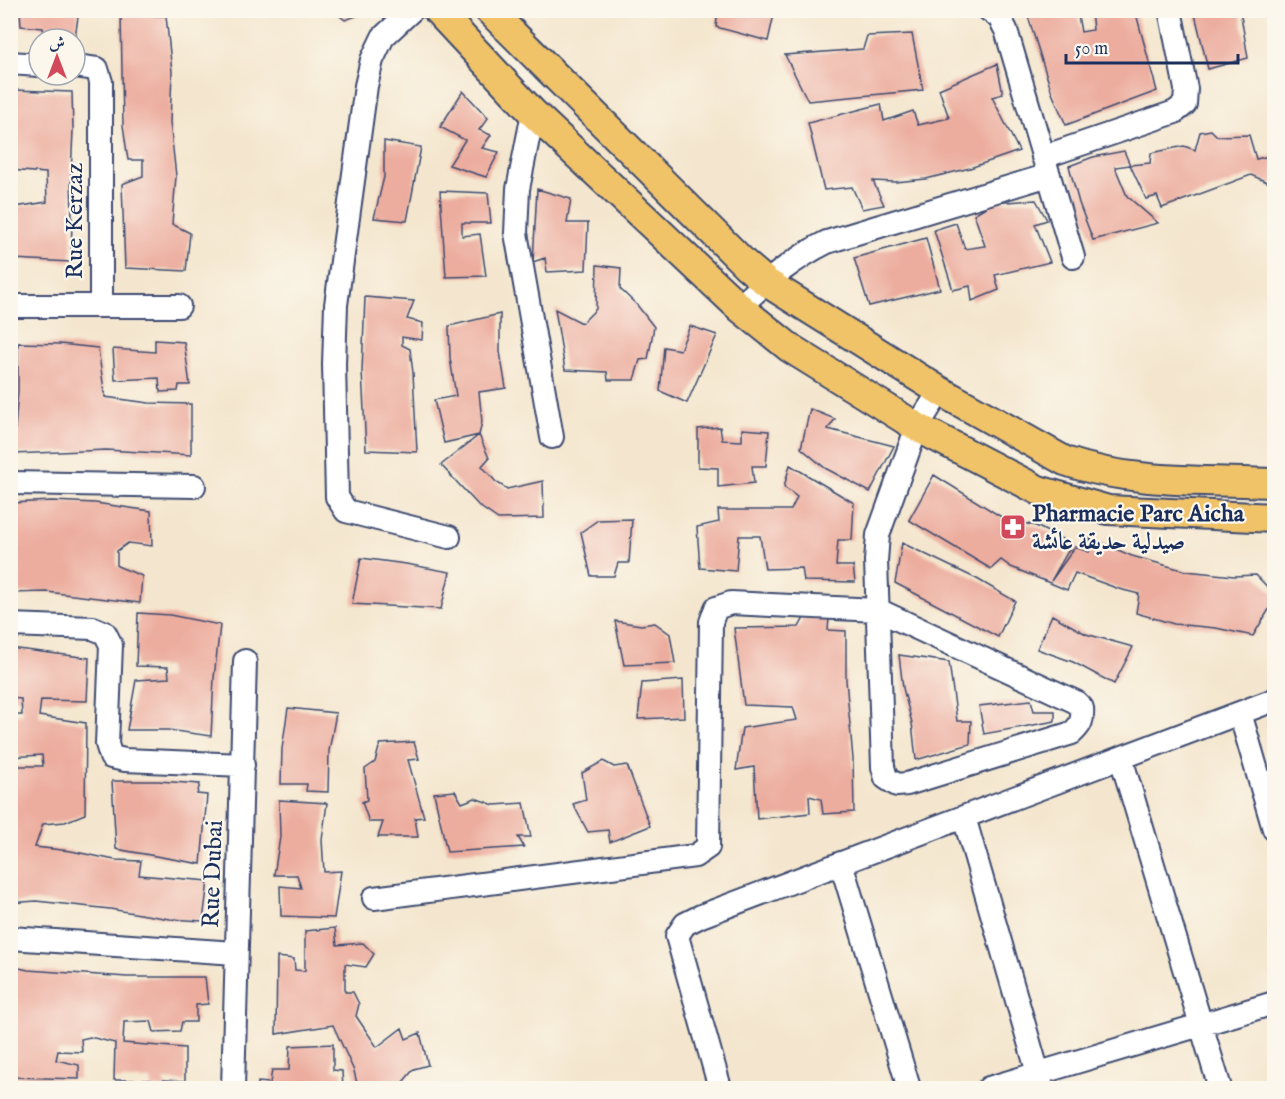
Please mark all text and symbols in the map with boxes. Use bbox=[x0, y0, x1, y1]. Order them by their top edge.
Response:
north arrow bbox=[27, 27, 87, 87]
scale bar bbox=[1066, 27, 1238, 65]
text: ش bbox=[49, 34, 65, 54]
text: 50 m bbox=[1075, 38, 1108, 61]
street label: Rue Kerzaz bbox=[60, 163, 91, 279]
place label: Pharmacie Parc Aicha صيدلية حديقة عائشة bbox=[1032, 499, 1245, 558]
pharmacy icon: Pharmacie Parc Aicha صيدلية حديقة عائشة bbox=[998, 512, 1028, 542]
street label: Rue Dubai bbox=[196, 819, 231, 929]

